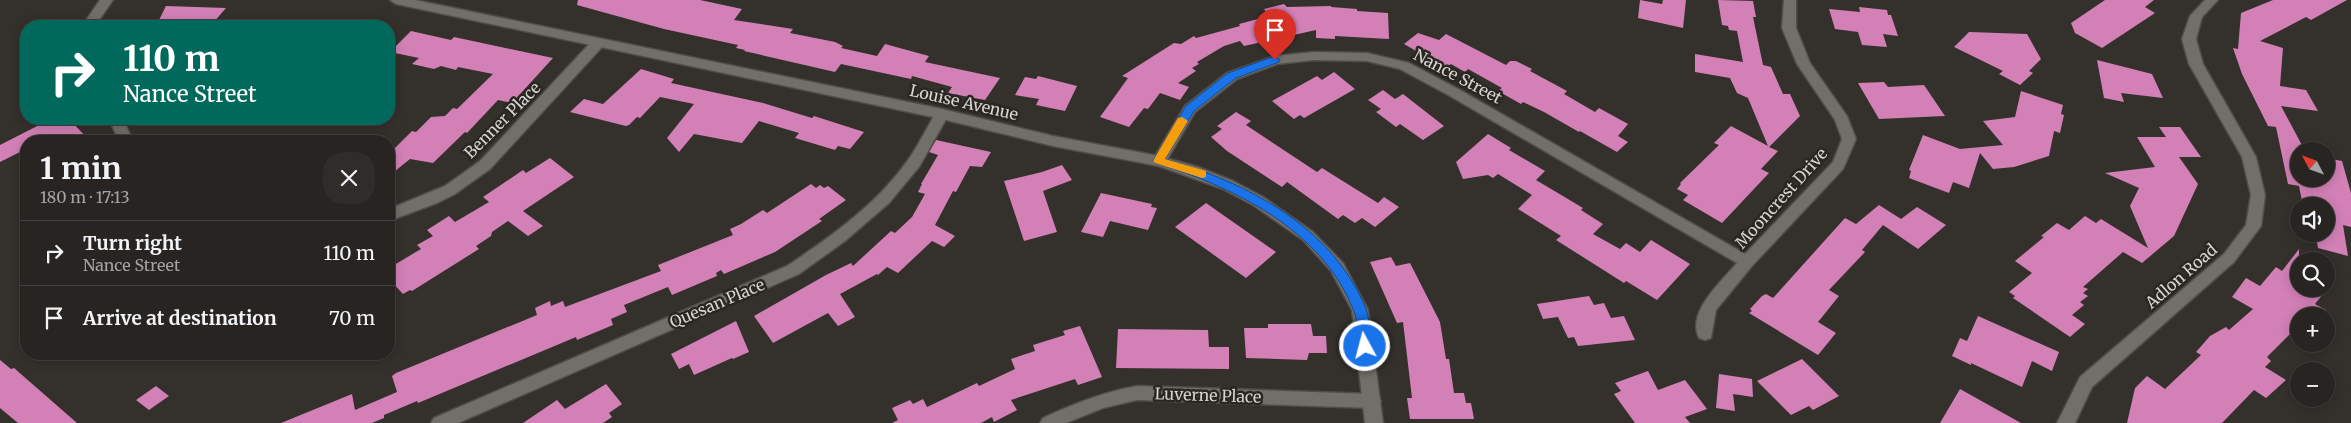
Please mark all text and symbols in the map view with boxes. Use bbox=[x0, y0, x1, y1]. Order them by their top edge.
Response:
pin bbox=[1254, 9, 1296, 60]
icon: arrive bbox=[1261, 16, 1289, 44]
text: 110 m bbox=[123, 37, 220, 81]
icon: right bbox=[40, 40, 105, 105]
street label: Nance Street bbox=[1410, 44, 1506, 108]
street label: Benner Place bbox=[460, 78, 544, 162]
text: Nance Street bbox=[123, 80, 257, 108]
street label: Louise Avenue bbox=[908, 80, 1020, 124]
north arrow bbox=[2290, 142, 2335, 188]
map controls bbox=[2290, 142, 2335, 407]
street label: Mooncrest Drive bbox=[1731, 144, 1831, 252]
text: 1 min bbox=[40, 149, 122, 187]
button: close bbox=[323, 152, 375, 204]
text: 180 m · 17:13 bbox=[40, 187, 130, 207]
button: sound bbox=[2290, 197, 2335, 242]
text: Turn right bbox=[83, 231, 182, 255]
icon: right bbox=[40, 239, 68, 267]
street label: Adlon Road bbox=[2140, 239, 2221, 313]
text: 110 m bbox=[324, 241, 375, 265]
button: search bbox=[2290, 252, 2335, 297]
text: Nance Street bbox=[83, 255, 180, 275]
street label: Quesan Place bbox=[666, 274, 768, 332]
icon: arrive bbox=[40, 304, 68, 332]
text: Arrive at destination bbox=[83, 306, 277, 330]
text: 70 m bbox=[329, 306, 375, 330]
button: + bbox=[2290, 307, 2335, 352]
position arrow bbox=[1338, 319, 1390, 371]
button: − bbox=[2290, 362, 2335, 407]
street label: Luverne Place bbox=[1154, 383, 1262, 407]

